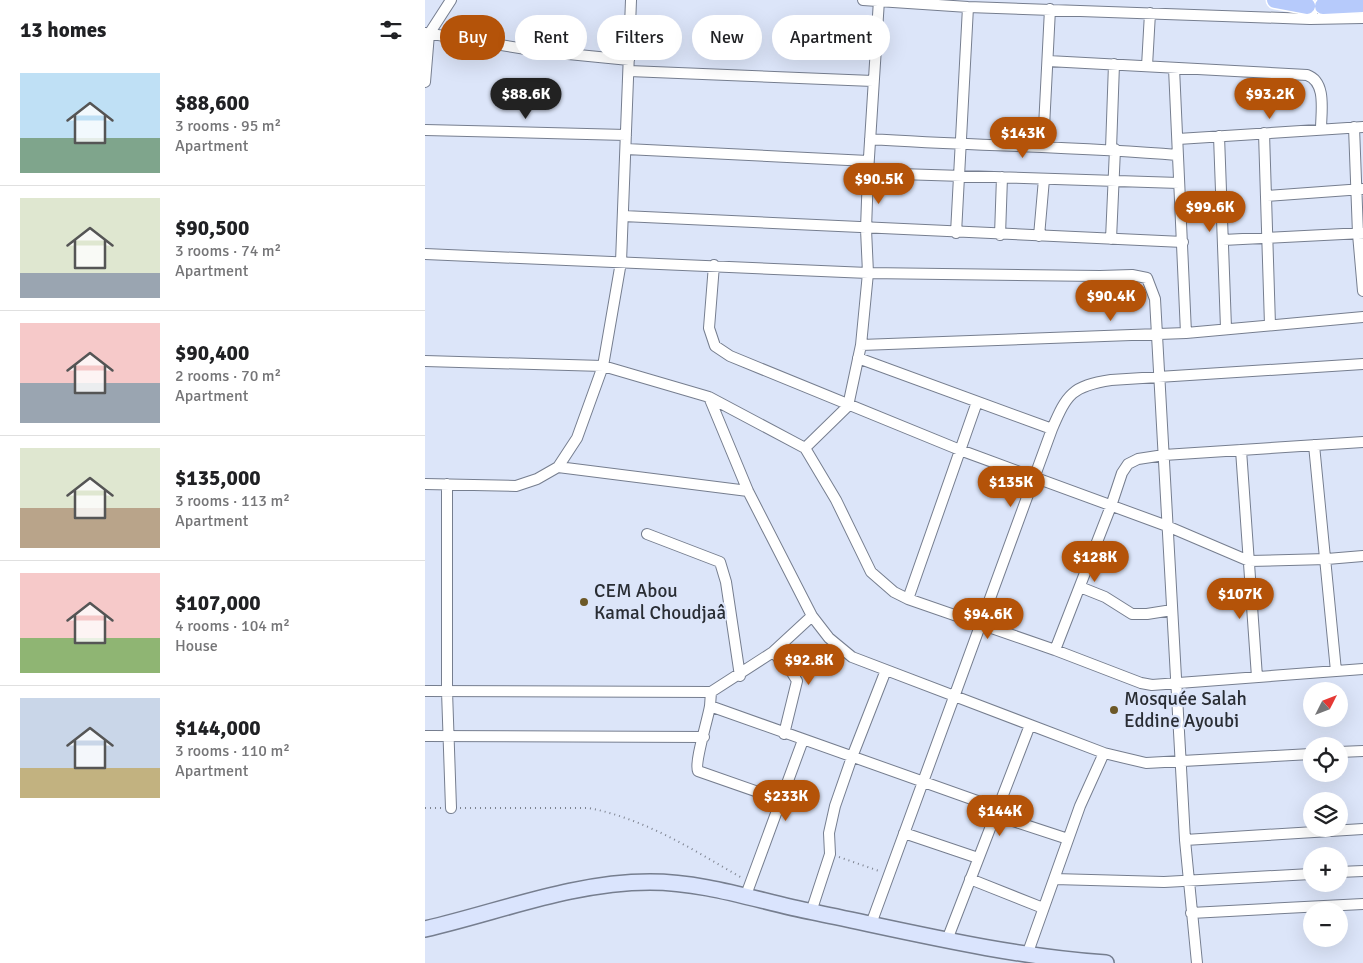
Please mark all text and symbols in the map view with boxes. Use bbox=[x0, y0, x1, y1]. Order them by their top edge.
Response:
chip: Buy bbox=[440, 15, 505, 60]
chip: Rent bbox=[515, 15, 587, 60]
chip: Filters bbox=[597, 15, 682, 60]
chip: New bbox=[692, 15, 762, 60]
chip: Apartment bbox=[772, 15, 890, 60]
icon: filters bbox=[377, 16, 405, 44]
text: 13 homes bbox=[20, 17, 106, 43]
pin: $88.6K bbox=[485, 78, 567, 120]
pin: $93.2K bbox=[1229, 78, 1311, 120]
text: $88.6K bbox=[501, 84, 551, 104]
text: $93.2K bbox=[1245, 84, 1295, 104]
text: $88,600 bbox=[175, 90, 249, 116]
icon: home bbox=[60, 93, 120, 153]
text: 3 rooms · 95 m² bbox=[175, 116, 281, 136]
pin: $143K bbox=[988, 116, 1058, 159]
text: $143K bbox=[1001, 123, 1045, 143]
text: Apartment bbox=[175, 136, 248, 156]
pin: $90.5K bbox=[838, 162, 920, 205]
text: $90.5K bbox=[854, 169, 904, 189]
pin: $99.6K bbox=[1169, 190, 1251, 233]
text: $99.6K bbox=[1185, 197, 1235, 217]
text: $90,500 bbox=[175, 215, 249, 241]
icon: home bbox=[60, 218, 120, 278]
text: 3 rooms · 74 m² bbox=[175, 241, 281, 261]
text: Apartment bbox=[175, 261, 248, 281]
pin: $90.4K bbox=[1070, 280, 1152, 322]
text: $90.4K bbox=[1086, 286, 1136, 306]
text: $90,400 bbox=[175, 340, 249, 366]
icon: home bbox=[60, 343, 120, 403]
text: 2 rooms · 70 m² bbox=[175, 366, 281, 386]
text: Apartment bbox=[175, 386, 248, 406]
text: $135,000 bbox=[175, 465, 261, 491]
pin: $135K bbox=[976, 466, 1046, 508]
icon: home bbox=[60, 468, 120, 528]
text: $135K bbox=[989, 472, 1033, 492]
text: 3 rooms · 113 m² bbox=[175, 491, 290, 511]
text: Apartment bbox=[175, 511, 248, 531]
pin: $128K bbox=[1060, 540, 1130, 583]
text: $128K bbox=[1073, 547, 1117, 567]
pin: $107K bbox=[1205, 578, 1275, 620]
place label: CEM Abou Kamal Choudjaâ bbox=[594, 579, 726, 625]
text: $107K bbox=[1218, 584, 1262, 604]
text: $107,000 bbox=[175, 590, 261, 616]
icon: home bbox=[60, 593, 120, 653]
marker: CEM Abou Kamal Choudjaâ bbox=[578, 596, 590, 608]
pin: $94.6K bbox=[947, 598, 1029, 640]
text: $94.6K bbox=[963, 604, 1013, 624]
text: 4 rooms · 104 m² bbox=[175, 616, 290, 636]
text: House bbox=[175, 636, 218, 656]
pin: $92.8K bbox=[768, 644, 850, 686]
text: $92.8K bbox=[784, 650, 834, 670]
north arrow bbox=[1303, 682, 1347, 728]
map controls bbox=[1303, 682, 1348, 947]
place label: Mosquée Salah Eddine Ayoubi bbox=[1124, 687, 1247, 733]
marker: Mosquée Salah Eddine Ayoubi bbox=[1108, 704, 1120, 716]
text: $144,000 bbox=[175, 715, 261, 741]
icon: home bbox=[60, 718, 120, 778]
button: locate bbox=[1303, 737, 1348, 782]
text: 3 rooms · 110 m² bbox=[175, 741, 290, 761]
text: Apartment bbox=[175, 761, 248, 781]
pin: $233K bbox=[751, 780, 821, 822]
text: $233K bbox=[764, 786, 808, 806]
button: layers bbox=[1303, 792, 1348, 837]
pin: $144K bbox=[965, 794, 1035, 837]
text: $144K bbox=[978, 801, 1022, 821]
button: + bbox=[1303, 847, 1348, 892]
button: − bbox=[1303, 902, 1348, 947]

